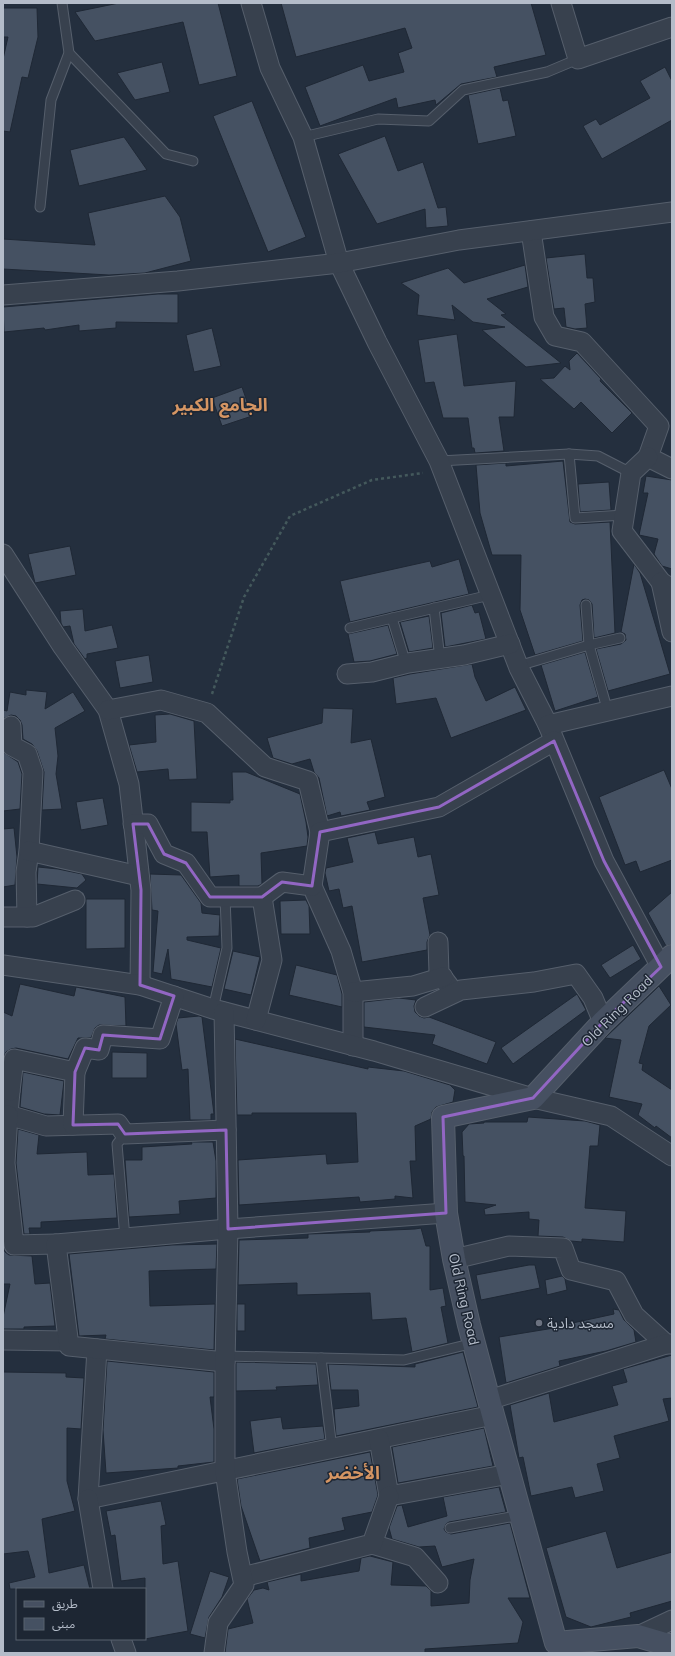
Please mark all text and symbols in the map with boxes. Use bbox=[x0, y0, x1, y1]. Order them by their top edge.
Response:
district label: الجامع الكبير bbox=[171, 393, 268, 418]
street label: Old Ring Road bbox=[577, 971, 657, 1051]
street label: Old Ring Road bbox=[445, 1251, 483, 1347]
place label: مسجد دادية bbox=[547, 1314, 614, 1332]
marker: مسجد دادية bbox=[534, 1318, 544, 1328]
district label: الأخضر bbox=[325, 1461, 380, 1484]
legend bbox=[16, 1588, 146, 1640]
text: طريق bbox=[52, 1596, 78, 1612]
text: مبنى bbox=[52, 1616, 75, 1631]

